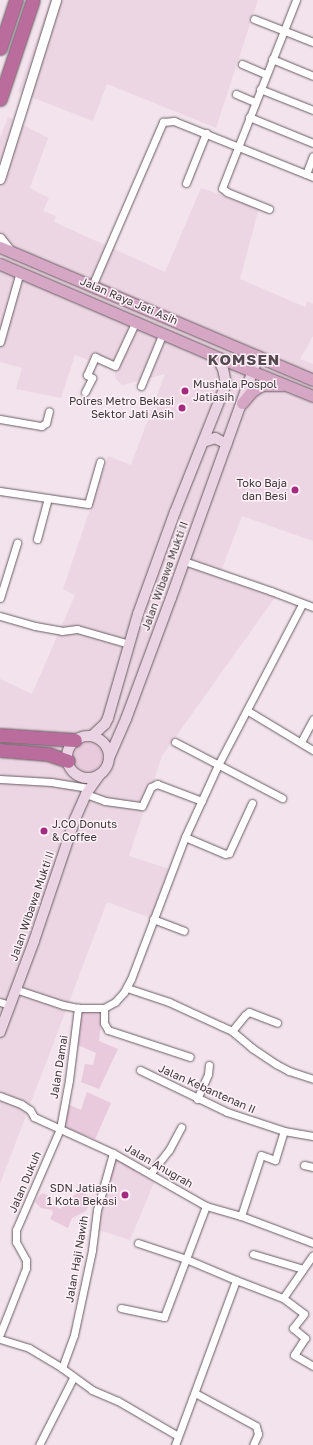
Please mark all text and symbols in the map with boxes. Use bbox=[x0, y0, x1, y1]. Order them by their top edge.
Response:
street label: Jalan Raya Jati Asih bbox=[78, 274, 180, 328]
district label: KOMSEN bbox=[208, 351, 280, 369]
place label: Mushala Pospol Jatiasih bbox=[193, 378, 277, 404]
marker: Mushala Pospol Jatiasih bbox=[180, 386, 190, 396]
place label: Polres Metro Bekasi Sektor Jati Asih bbox=[69, 395, 174, 421]
marker: Polres Metro Bekasi Sektor Jati Asih bbox=[177, 403, 187, 413]
place label: Toko Baja dan Besi bbox=[236, 477, 287, 503]
marker: Toko Baja dan Besi bbox=[290, 485, 300, 495]
street label: Jalan Wibawa Mukti II bbox=[139, 520, 191, 632]
place label: J.CO Donuts & Coffee bbox=[52, 818, 117, 844]
marker: J.CO Donuts & Coffee bbox=[39, 826, 49, 836]
street label: Jalan Wibawa Mukti II bbox=[7, 849, 57, 963]
street label: Jalan Damai bbox=[47, 1034, 71, 1100]
street label: Jalan Kebantenan II bbox=[156, 1062, 258, 1116]
street label: Jalan Anugrah bbox=[123, 1141, 195, 1191]
street label: Jalan Dukuh bbox=[6, 1149, 44, 1215]
place label: SDN Jatiasih 1 Kota Bekasi bbox=[47, 1182, 117, 1208]
marker: SDN Jatiasih 1 Kota Bekasi bbox=[120, 1190, 130, 1200]
street label: Jalan Haji Nawih bbox=[63, 1215, 91, 1303]

